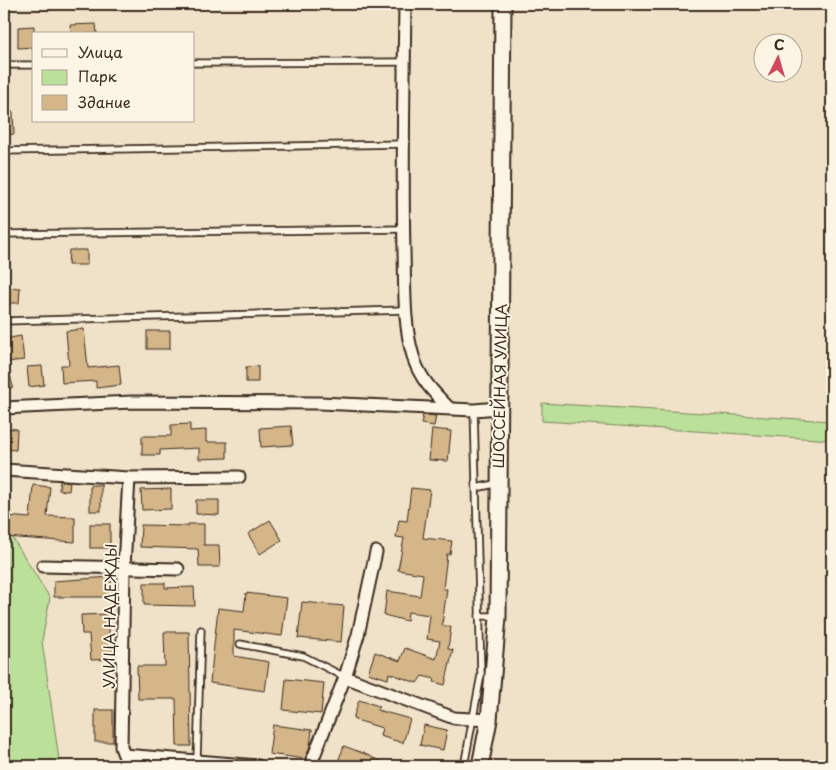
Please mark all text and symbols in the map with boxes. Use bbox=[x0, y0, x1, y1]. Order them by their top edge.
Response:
legend bbox=[32, 32, 195, 122]
north arrow bbox=[754, 32, 804, 82]
text: С bbox=[773, 34, 785, 55]
text: Улица bbox=[78, 40, 123, 63]
text: Парк bbox=[78, 64, 117, 87]
text: Здание bbox=[78, 90, 131, 113]
street label: ШОССЕЙНАЯ УЛИЦА bbox=[486, 303, 512, 469]
street label: УЛИЦА НАДЕЖДЫ bbox=[96, 543, 122, 689]

